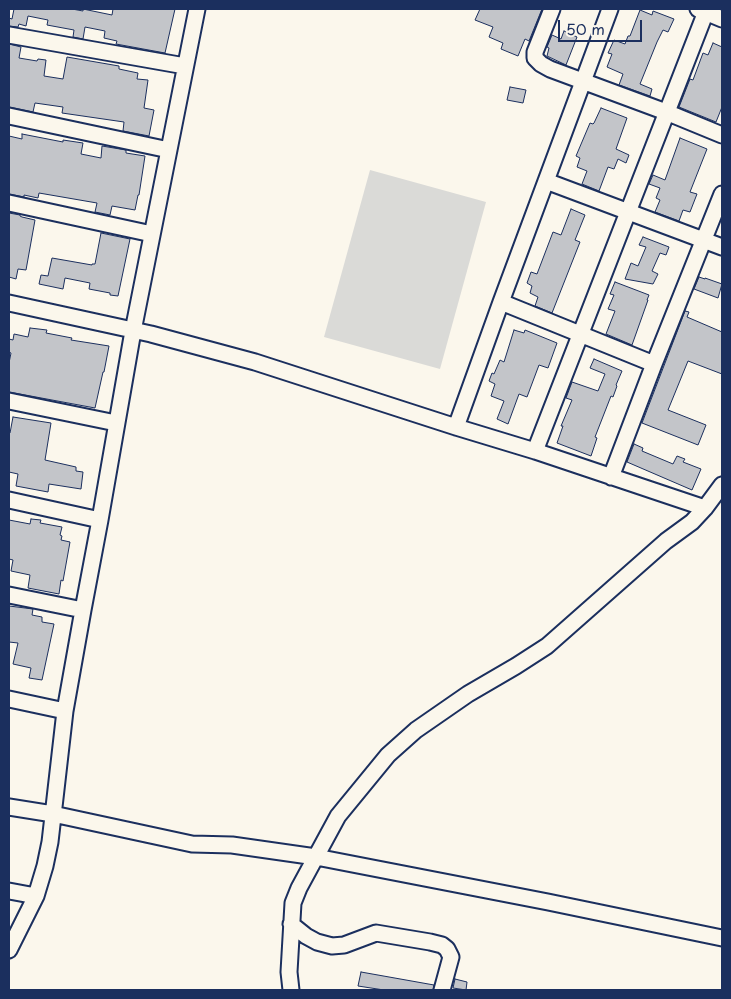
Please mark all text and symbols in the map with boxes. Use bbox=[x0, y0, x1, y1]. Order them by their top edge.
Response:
scale bar bbox=[561, 10, 645, 42]
text: 50 m bbox=[566, 17, 605, 40]

